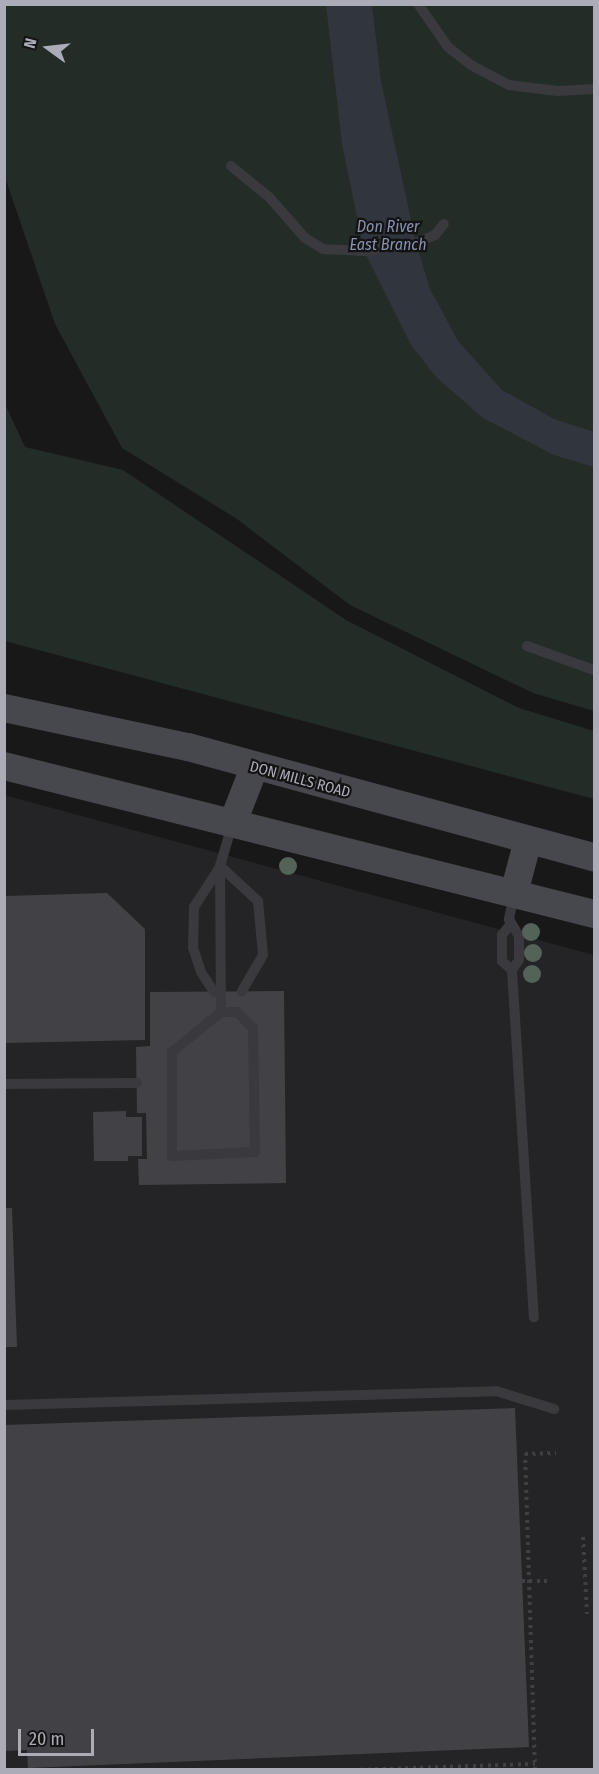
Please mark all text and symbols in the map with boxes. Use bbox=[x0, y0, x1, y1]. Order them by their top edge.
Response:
north arrow bbox=[18, 18, 78, 78]
text: N bbox=[20, 36, 41, 50]
water label: Don River East Branch bbox=[350, 217, 426, 255]
street label: DON MILLS ROAD bbox=[248, 758, 352, 802]
scale bar bbox=[21, 1717, 98, 1755]
text: 20 m bbox=[29, 1728, 64, 1750]

